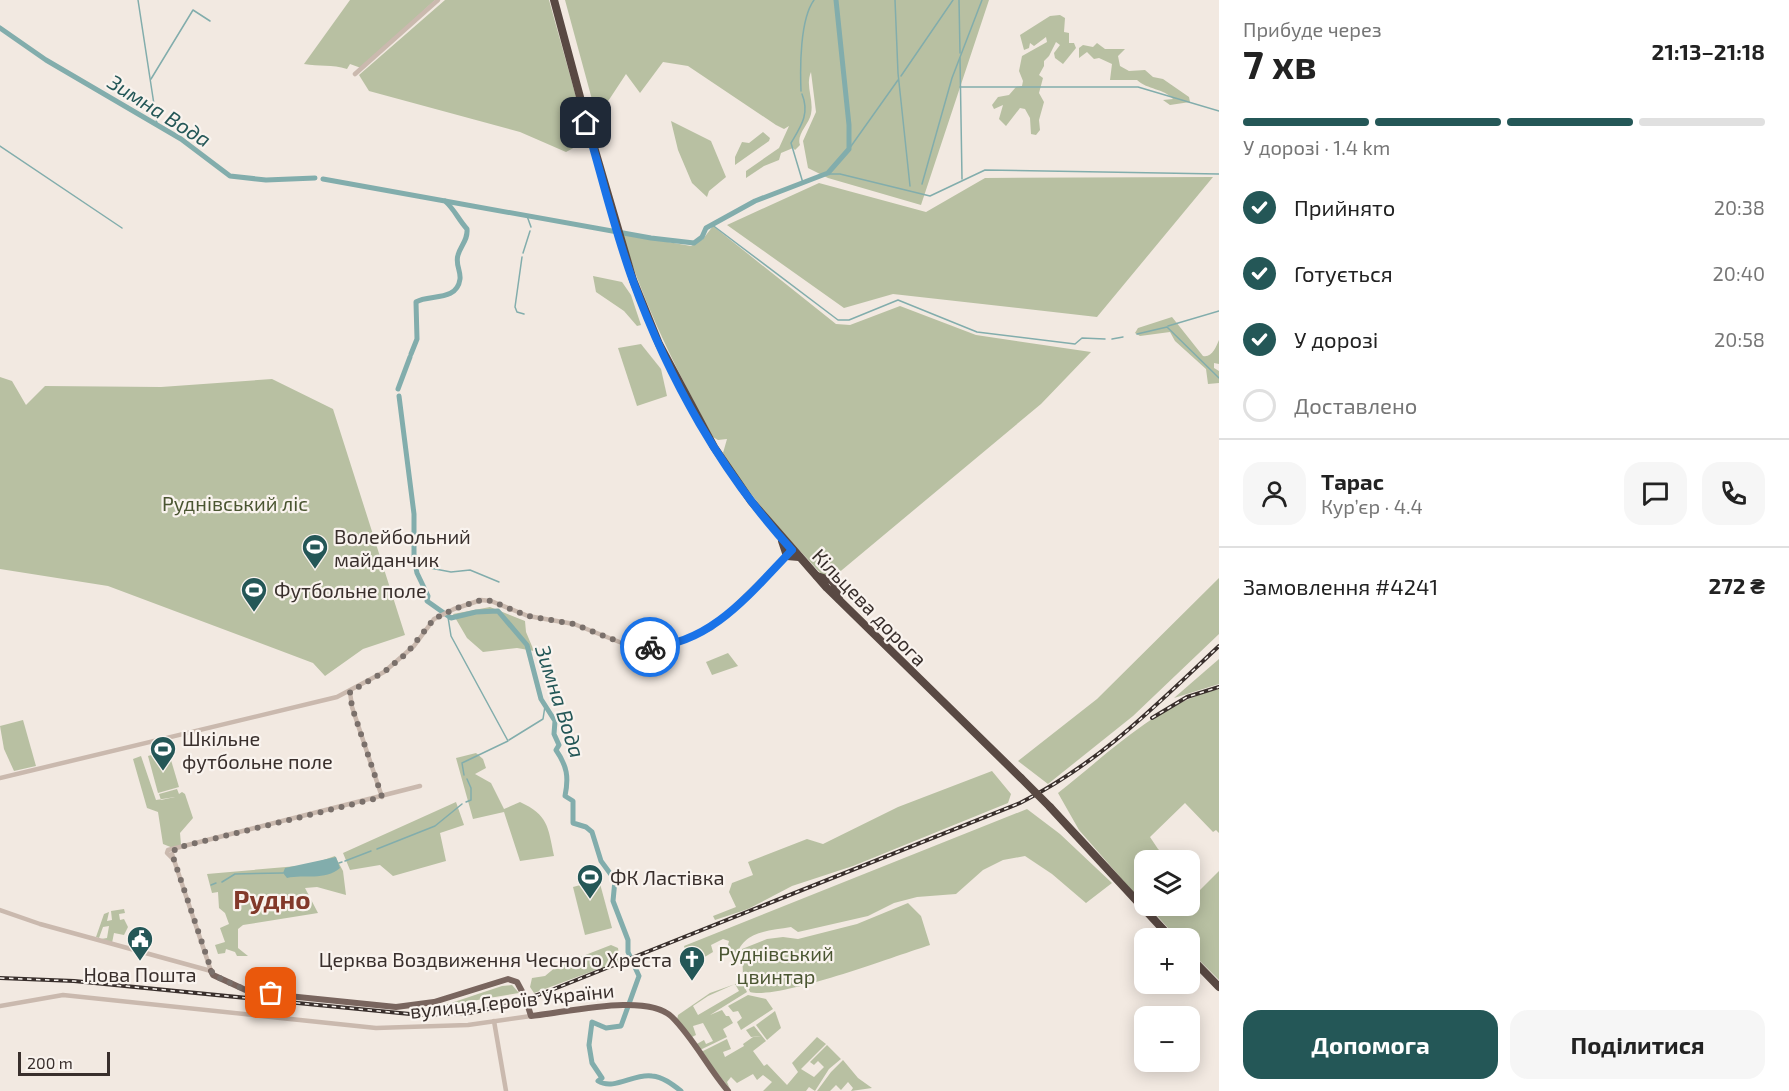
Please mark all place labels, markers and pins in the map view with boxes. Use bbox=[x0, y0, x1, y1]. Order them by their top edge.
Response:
pin bbox=[560, 97, 611, 148]
place label: Волейбольний майданчик bbox=[334, 524, 471, 571]
sports icon: Волейбольний майданчик bbox=[300, 532, 330, 570]
sports icon: Футбольне поле bbox=[239, 575, 269, 613]
place label: Футбольне поле bbox=[274, 578, 427, 603]
place label: Шкільне футбольне поле bbox=[182, 726, 333, 774]
sports icon: Шкільне футбольне поле bbox=[148, 734, 178, 772]
sports icon: ФК Ластівка bbox=[575, 862, 605, 900]
place label: ФК Ластівка bbox=[610, 865, 724, 889]
public building icon: Нова Пошта bbox=[125, 924, 155, 962]
church icon: Церква Воздвиження Чесного Хреста bbox=[677, 944, 707, 982]
place label: Церква Воздвиження Чесного Хреста bbox=[319, 947, 672, 971]
place label: Нова Пошта bbox=[83, 962, 197, 986]
pin bbox=[245, 967, 296, 1018]

